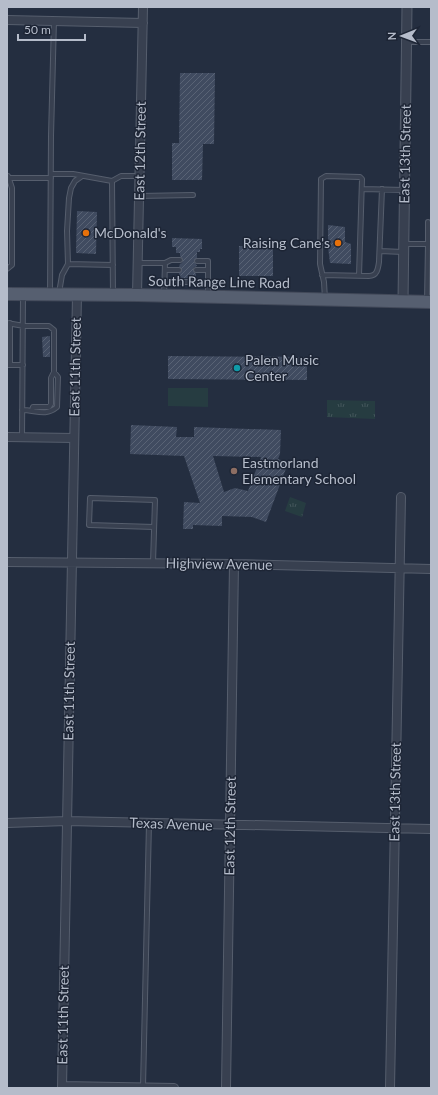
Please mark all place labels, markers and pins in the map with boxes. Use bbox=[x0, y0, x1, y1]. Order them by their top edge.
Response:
place label: McDonald's bbox=[94, 224, 167, 241]
marker: McDonald's bbox=[81, 228, 91, 238]
place label: Raising Cane's bbox=[243, 234, 330, 251]
marker: Raising Cane's bbox=[333, 238, 343, 248]
place label: Palen Music Center bbox=[245, 351, 319, 384]
marker: Palen Music Center bbox=[232, 363, 242, 373]
place label: Eastmorland Elementary School bbox=[242, 454, 356, 487]
marker: Eastmorland Elementary School bbox=[229, 466, 239, 476]

